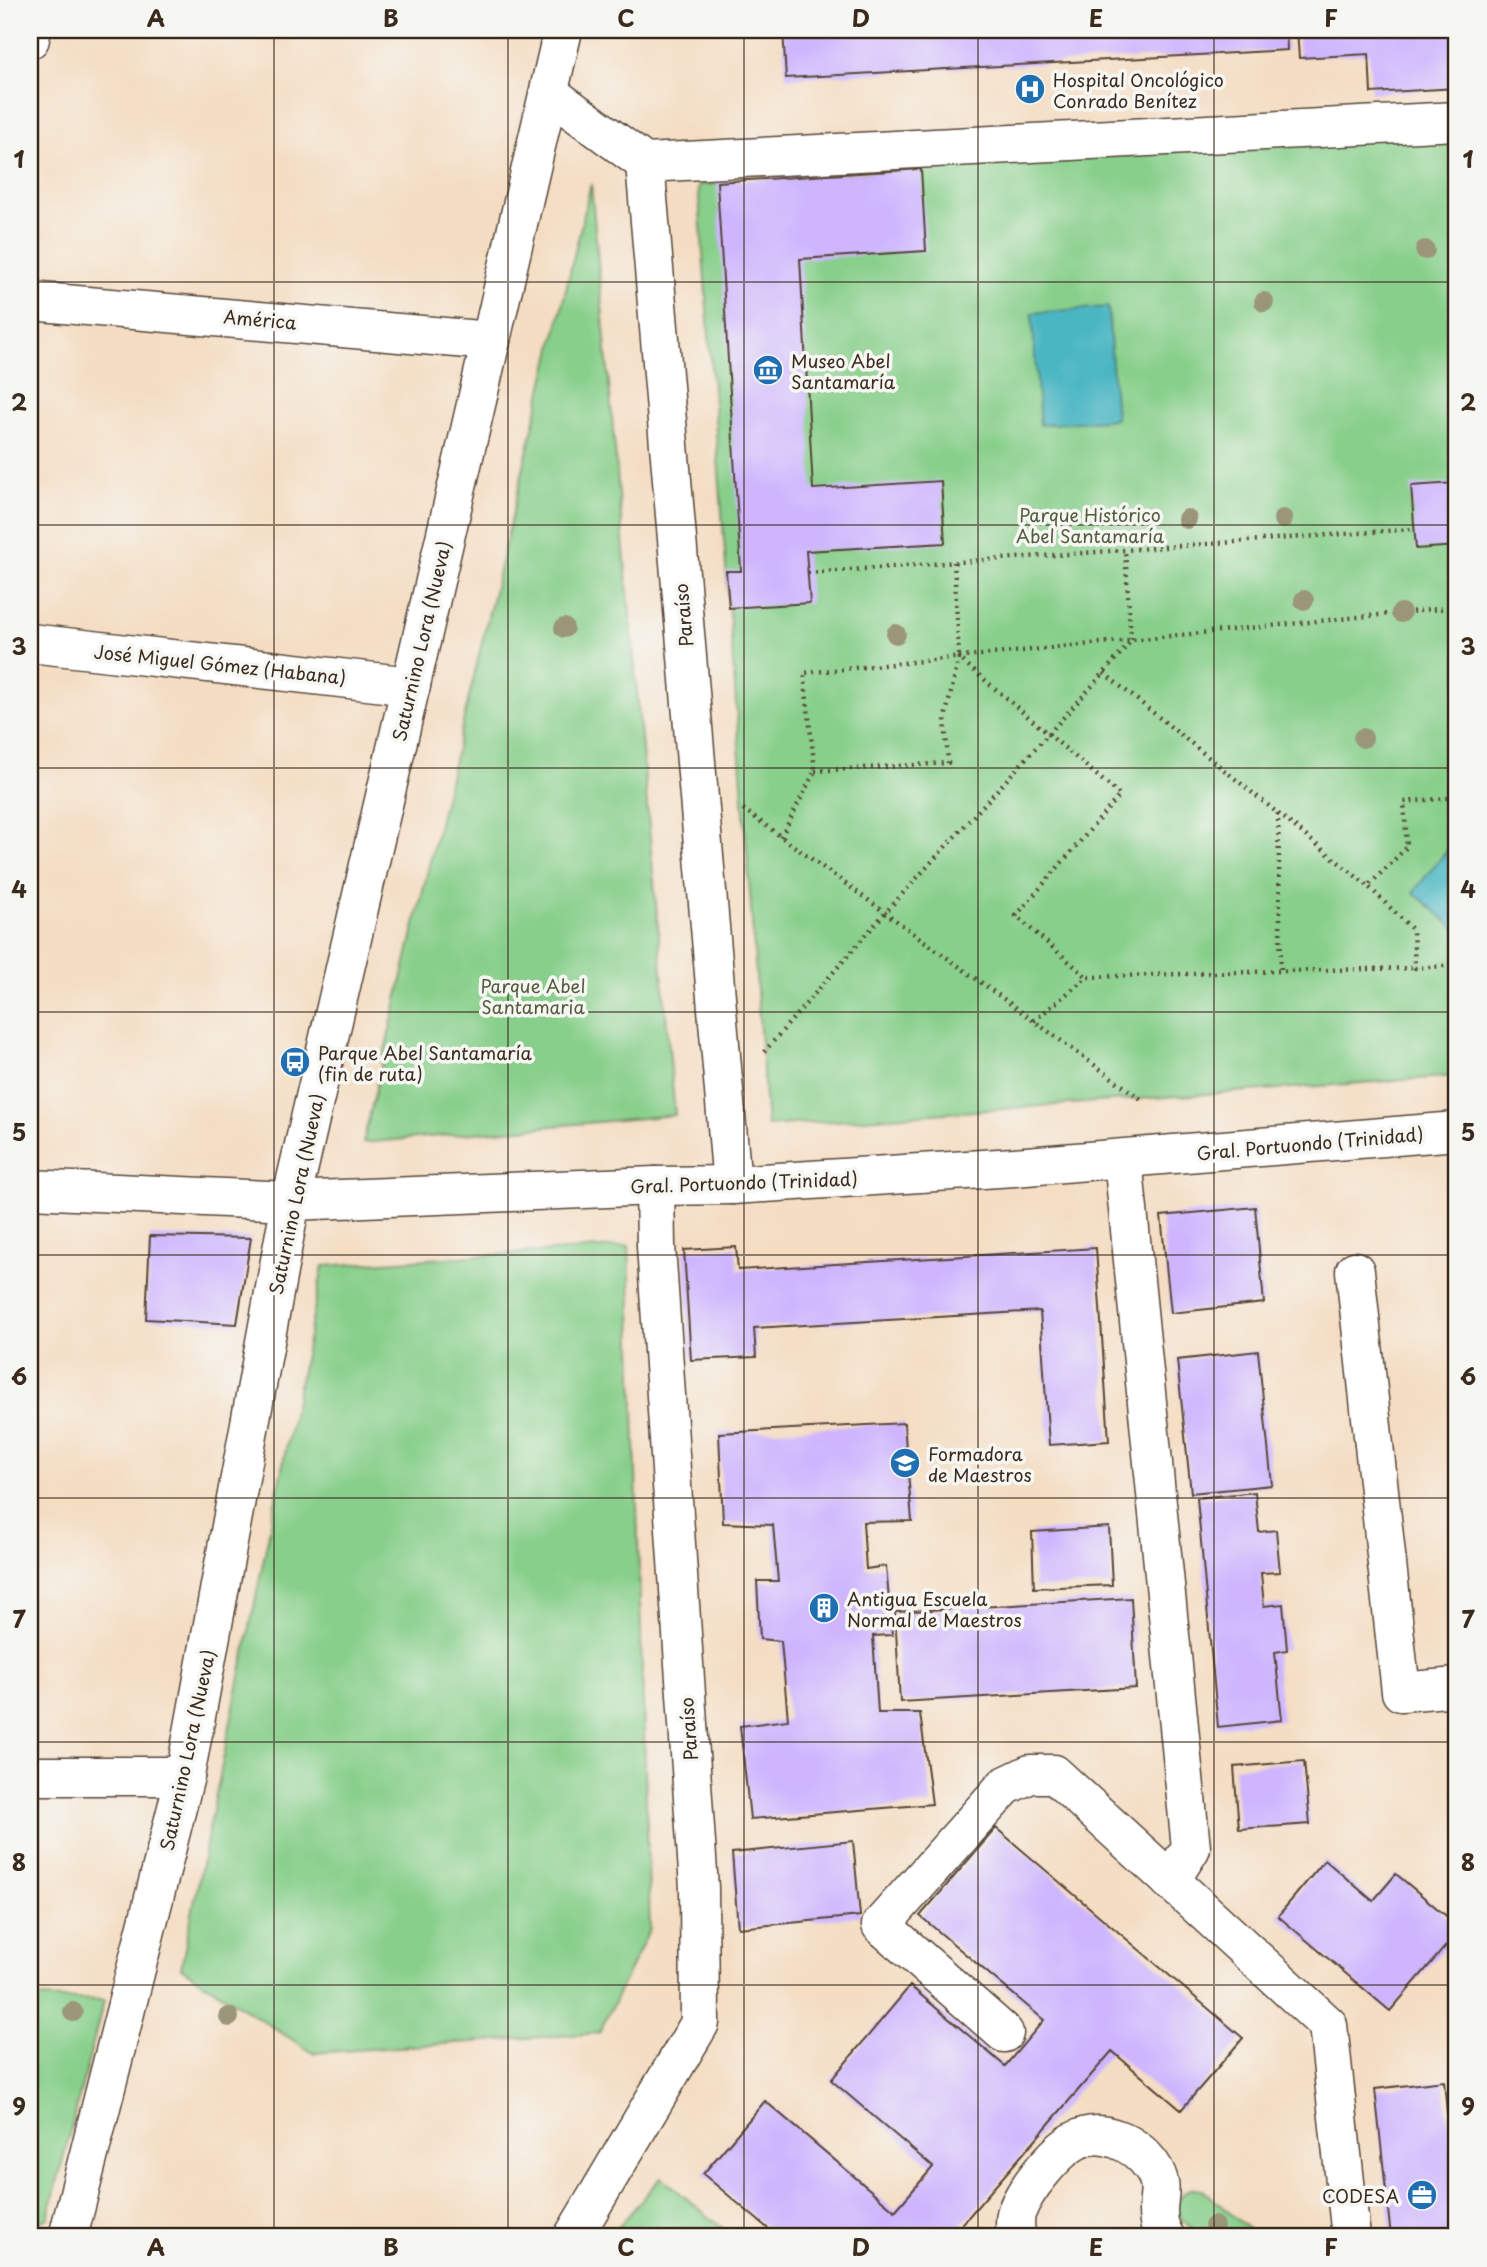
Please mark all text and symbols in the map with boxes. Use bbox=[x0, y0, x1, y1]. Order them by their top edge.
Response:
text: A bbox=[147, 0, 165, 35]
text: B bbox=[383, 0, 399, 35]
text: C bbox=[617, 0, 635, 35]
text: D bbox=[852, 0, 870, 35]
text: E bbox=[1089, 0, 1103, 35]
text: F bbox=[1324, 0, 1338, 35]
place label: Hospital Oncológico Conrado Benítez bbox=[1053, 66, 1224, 114]
hospital icon: Hospital Oncológico Conrado Benítez bbox=[1013, 72, 1047, 106]
text: 1 bbox=[14, 141, 25, 176]
text: 1 bbox=[1463, 141, 1474, 176]
street label: América bbox=[222, 302, 298, 336]
place label: Museo Abel Santamaría bbox=[791, 347, 896, 395]
museum icon: Museo Abel Santamaría bbox=[751, 353, 785, 387]
text: 2 bbox=[11, 384, 27, 419]
text: 2 bbox=[1460, 384, 1476, 419]
park label: Parque Histórico Abel Santamaría bbox=[1016, 501, 1165, 549]
street label: Saturnino Lora (Nueva) bbox=[385, 538, 457, 744]
street label: Paraíso bbox=[667, 582, 699, 648]
text: 3 bbox=[11, 628, 27, 663]
text: 3 bbox=[1460, 628, 1476, 663]
street label: José Miguel Gómez (Habana) bbox=[93, 637, 347, 691]
text: 4 bbox=[11, 871, 27, 906]
text: 4 bbox=[1460, 871, 1476, 906]
park label: Parque Abel Santamaria bbox=[480, 972, 586, 1020]
place label: Parque Abel Santamaría (fin de ruta) bbox=[318, 1039, 533, 1087]
bus stop icon: Parque Abel Santamaría (fin de ruta) bbox=[278, 1045, 312, 1079]
street label: Saturnino Lora (Nueva) bbox=[262, 1091, 330, 1297]
text: 5 bbox=[12, 1114, 26, 1149]
text: 5 bbox=[1461, 1114, 1475, 1149]
street label: Gral. Portuondo (Trinidad) bbox=[1196, 1120, 1424, 1166]
street label: Gral. Portuondo (Trinidad) bbox=[630, 1165, 858, 1199]
text: 6 bbox=[11, 1358, 27, 1393]
text: 6 bbox=[1460, 1358, 1476, 1393]
place label: Formadora de Maestros bbox=[928, 1440, 1032, 1488]
school or university icon: Formadora de Maestros bbox=[888, 1446, 922, 1480]
place label: Antigua Escuela Normal de Maestros bbox=[847, 1585, 1022, 1633]
building icon: Antigua Escuela Normal de Maestros bbox=[807, 1591, 841, 1625]
text: 7 bbox=[12, 1601, 26, 1636]
text: 7 bbox=[1461, 1601, 1475, 1636]
street label: Saturnino Lora (Nueva) bbox=[153, 1647, 221, 1853]
street label: Paraíso bbox=[672, 1696, 704, 1762]
text: 8 bbox=[12, 1844, 26, 1879]
text: 8 bbox=[1461, 1844, 1475, 1879]
text: 9 bbox=[12, 2088, 26, 2123]
text: 9 bbox=[1461, 2088, 1475, 2123]
office icon: CODESA bbox=[1405, 2178, 1439, 2212]
place label: CODESA bbox=[1322, 2182, 1399, 2209]
text: A bbox=[147, 2229, 165, 2264]
text: B bbox=[383, 2229, 399, 2264]
text: C bbox=[617, 2229, 635, 2264]
text: D bbox=[852, 2229, 870, 2264]
text: E bbox=[1089, 2229, 1103, 2264]
text: F bbox=[1324, 2229, 1338, 2264]

